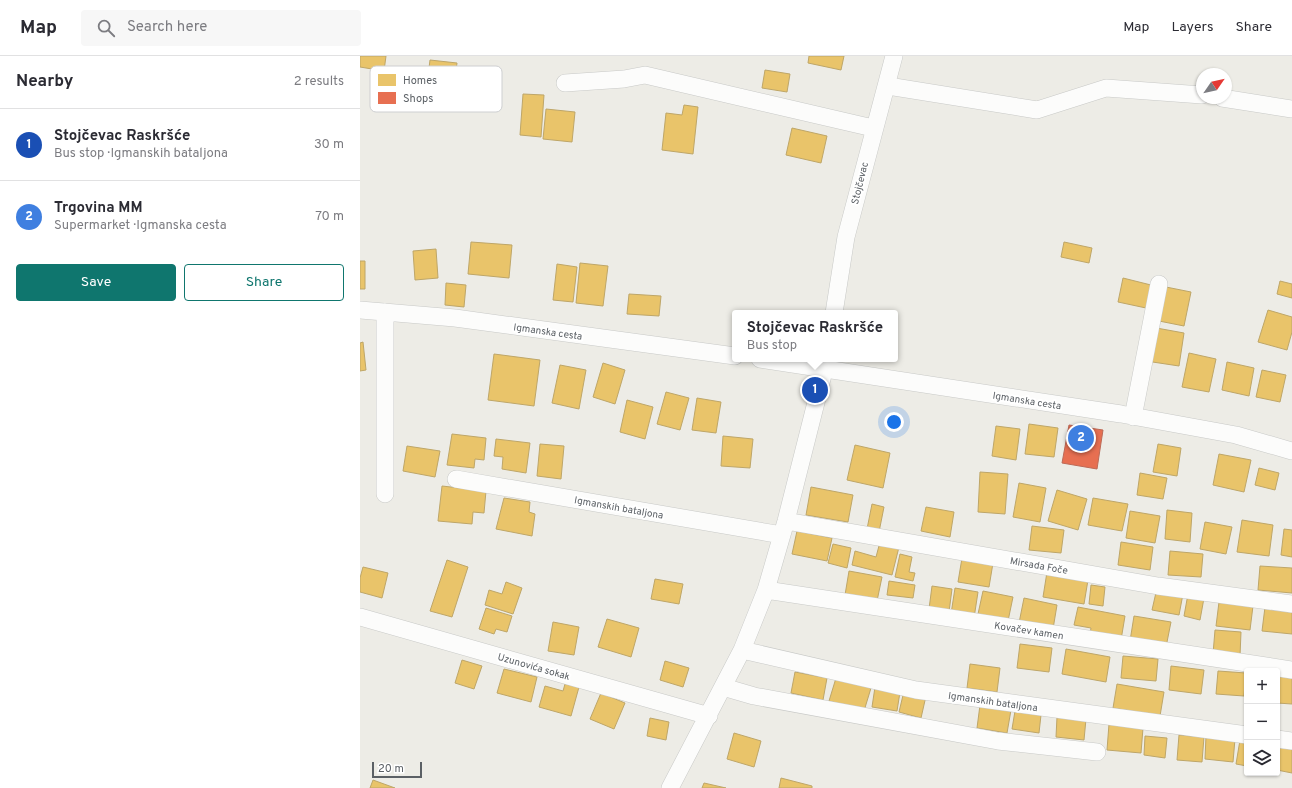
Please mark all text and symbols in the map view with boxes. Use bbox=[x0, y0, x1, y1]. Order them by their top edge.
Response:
search box bbox=[81, 10, 361, 46]
text: Map bbox=[20, 16, 57, 40]
icon: search bbox=[95, 17, 117, 39]
text: Search here bbox=[127, 18, 207, 37]
text: Map bbox=[1123, 19, 1149, 36]
text: Layers bbox=[1171, 19, 1213, 36]
text: Share bbox=[1235, 19, 1272, 36]
legend bbox=[370, 66, 502, 112]
north arrow bbox=[1196, 68, 1232, 104]
text: Nearby bbox=[16, 71, 73, 93]
text: 2 results bbox=[294, 74, 344, 90]
text: Homes bbox=[403, 74, 437, 88]
text: Shops bbox=[403, 92, 433, 106]
text: Stojčevac Raskršće bbox=[54, 127, 190, 146]
text: 1 bbox=[26, 137, 32, 153]
text: 30 m bbox=[314, 137, 344, 153]
text: Bus stop · Igmanskih bataljona bbox=[54, 146, 228, 162]
street label: Stojčevac bbox=[849, 161, 872, 206]
text: Trgovina MM bbox=[54, 199, 143, 218]
text: 2 bbox=[25, 209, 33, 225]
text: 70 m bbox=[315, 209, 344, 225]
text: Supermarket · Igmanska cesta bbox=[54, 218, 226, 234]
button: Save bbox=[16, 264, 176, 301]
button: Share bbox=[184, 264, 344, 301]
popup bbox=[732, 310, 898, 362]
text: Stojčevac Raskršće bbox=[747, 319, 883, 338]
street label: Igmanska cesta bbox=[513, 321, 583, 344]
text: Bus stop bbox=[747, 338, 797, 354]
pin: 1 bbox=[802, 375, 828, 405]
street label: Igmanska cesta bbox=[992, 390, 1062, 413]
your location bbox=[884, 412, 904, 432]
pin: 2 bbox=[1068, 423, 1094, 453]
street label: Igmanskih bataljona bbox=[573, 494, 664, 523]
street label: Mirsada Foče bbox=[1009, 555, 1069, 578]
street label: Kovačev kamen bbox=[993, 620, 1064, 643]
street label: Uzunovića sokak bbox=[496, 651, 571, 684]
map controls bbox=[1244, 668, 1280, 776]
button: + bbox=[1244, 668, 1280, 704]
street label: Igmanskih bataljona bbox=[947, 690, 1038, 715]
button: − bbox=[1244, 704, 1280, 740]
button: layers bbox=[1244, 740, 1280, 776]
scale bar bbox=[372, 760, 422, 779]
text: 20 m bbox=[378, 762, 404, 776]

